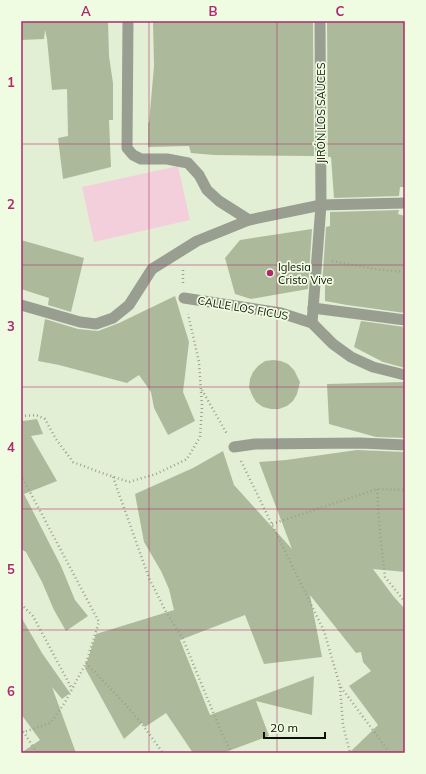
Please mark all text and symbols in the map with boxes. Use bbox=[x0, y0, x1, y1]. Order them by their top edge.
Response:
text: A bbox=[81, 3, 91, 19]
text: B bbox=[209, 3, 218, 19]
text: C bbox=[336, 3, 345, 19]
street label: JIRÓN LOS SAUCES bbox=[314, 62, 328, 164]
text: 1 bbox=[7, 74, 15, 90]
text: 2 bbox=[7, 196, 15, 212]
place label: Iglesia Cristo Vive bbox=[278, 260, 333, 287]
marker: Iglesia Cristo Vive bbox=[265, 268, 275, 278]
street label: CALLE LOS FICUS bbox=[196, 293, 290, 323]
text: 3 bbox=[7, 318, 15, 334]
text: 4 bbox=[7, 439, 15, 455]
text: 5 bbox=[7, 561, 15, 577]
text: 6 bbox=[7, 683, 15, 699]
scale bar bbox=[264, 714, 325, 740]
text: 20 m bbox=[270, 720, 298, 735]

